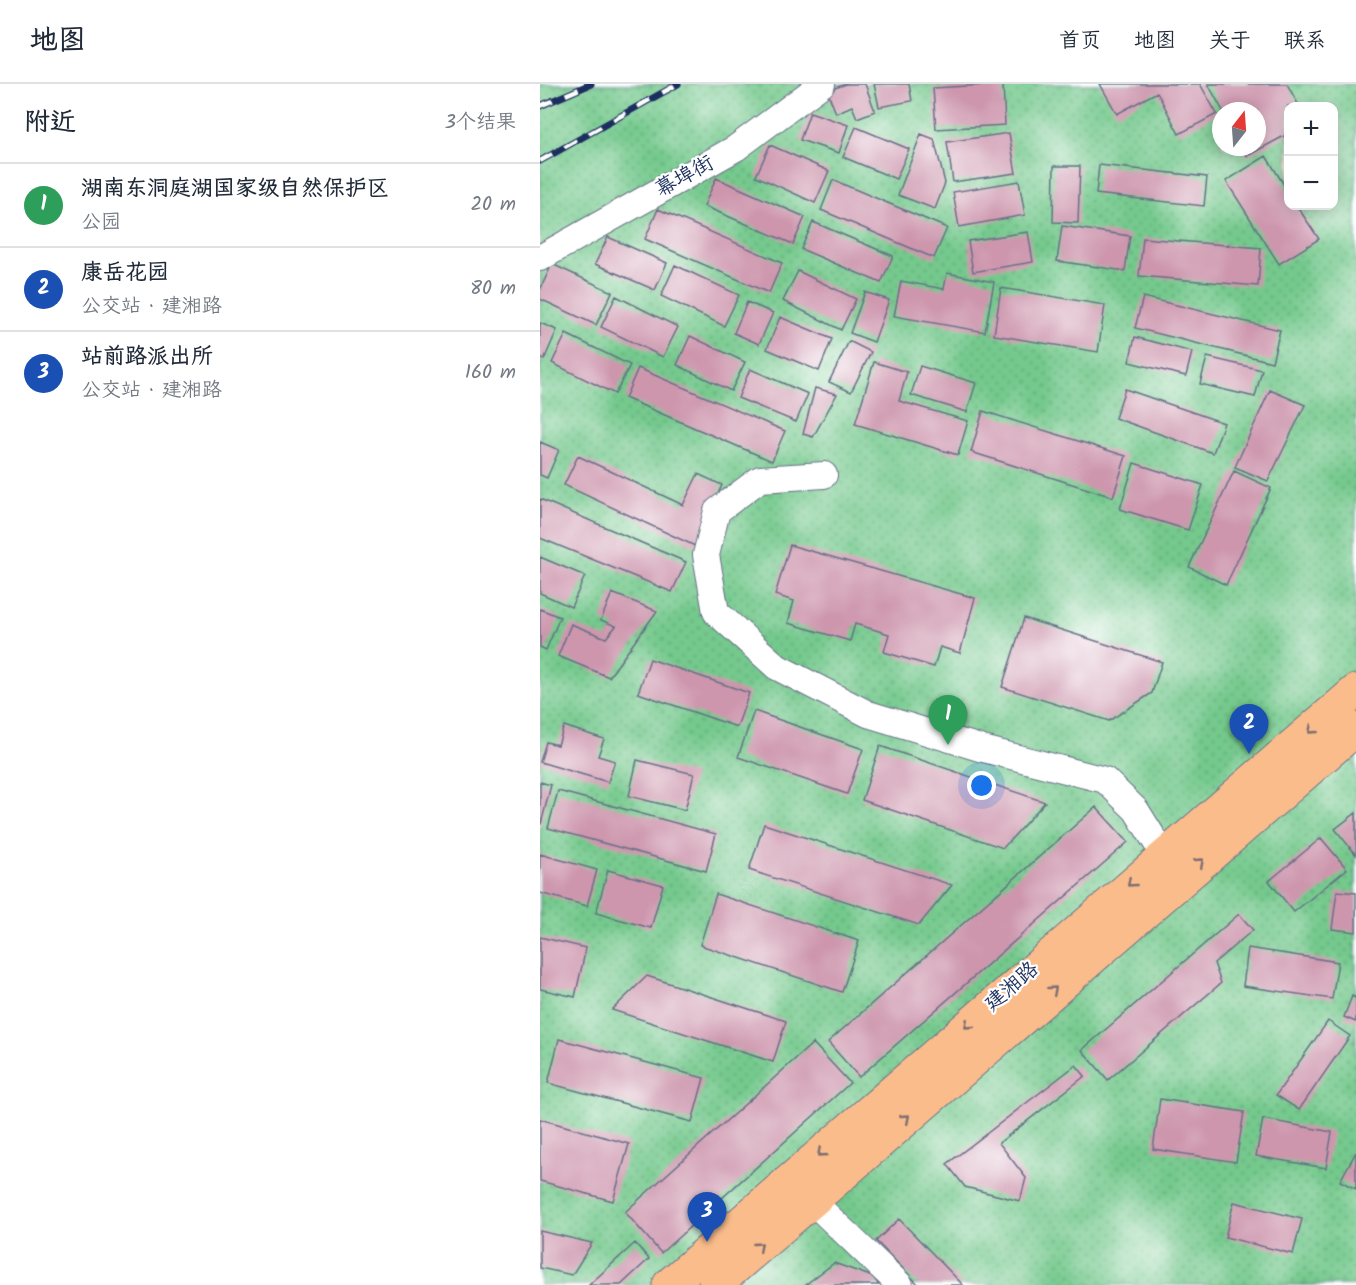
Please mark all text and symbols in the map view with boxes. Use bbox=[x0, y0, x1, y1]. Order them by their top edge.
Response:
text: 地图 bbox=[30, 19, 86, 64]
text: 首页 bbox=[1059, 25, 1101, 58]
text: 地图 bbox=[1134, 25, 1176, 58]
text: 关于 bbox=[1209, 25, 1251, 58]
text: 联系 bbox=[1284, 25, 1326, 58]
text: 附近 bbox=[24, 102, 76, 144]
north arrow bbox=[1212, 102, 1266, 156]
map controls bbox=[1284, 102, 1338, 210]
button: + bbox=[1284, 102, 1338, 156]
text: 3个结果 bbox=[445, 107, 516, 139]
street label: 幕埠街 bbox=[649, 147, 721, 207]
button: − bbox=[1284, 156, 1338, 210]
text: 湖南东洞庭湖国家级自然保护区 bbox=[81, 172, 389, 207]
text: 1 bbox=[40, 189, 47, 221]
text: 20 m bbox=[470, 189, 516, 221]
text: 公园 bbox=[81, 207, 121, 239]
text: 康岳花园 bbox=[81, 256, 169, 291]
text: 2 bbox=[38, 273, 49, 305]
text: 80 m bbox=[470, 273, 516, 305]
text: 公交站 · 建湘路 bbox=[81, 291, 222, 323]
text: 站前路派出所 bbox=[81, 340, 213, 375]
text: 3 bbox=[38, 357, 49, 389]
text: 160 m bbox=[465, 357, 516, 389]
text: 公交站 · 建湘路 bbox=[81, 375, 222, 407]
pin: 1 bbox=[928, 696, 968, 745]
pin: 2 bbox=[1230, 704, 1268, 754]
one-way arrow bbox=[1308, 723, 1319, 734]
your location bbox=[967, 771, 996, 800]
one-way arrow bbox=[1193, 858, 1204, 869]
one-way arrow bbox=[1127, 876, 1138, 887]
street label: 建湘路 bbox=[977, 954, 1047, 1020]
one-way arrow bbox=[1046, 986, 1057, 997]
one-way arrow bbox=[964, 1018, 975, 1029]
one-way arrow bbox=[899, 1114, 910, 1125]
one-way arrow bbox=[817, 1146, 828, 1157]
pin: 3 bbox=[688, 1192, 726, 1242]
one-way arrow bbox=[752, 1242, 763, 1253]

